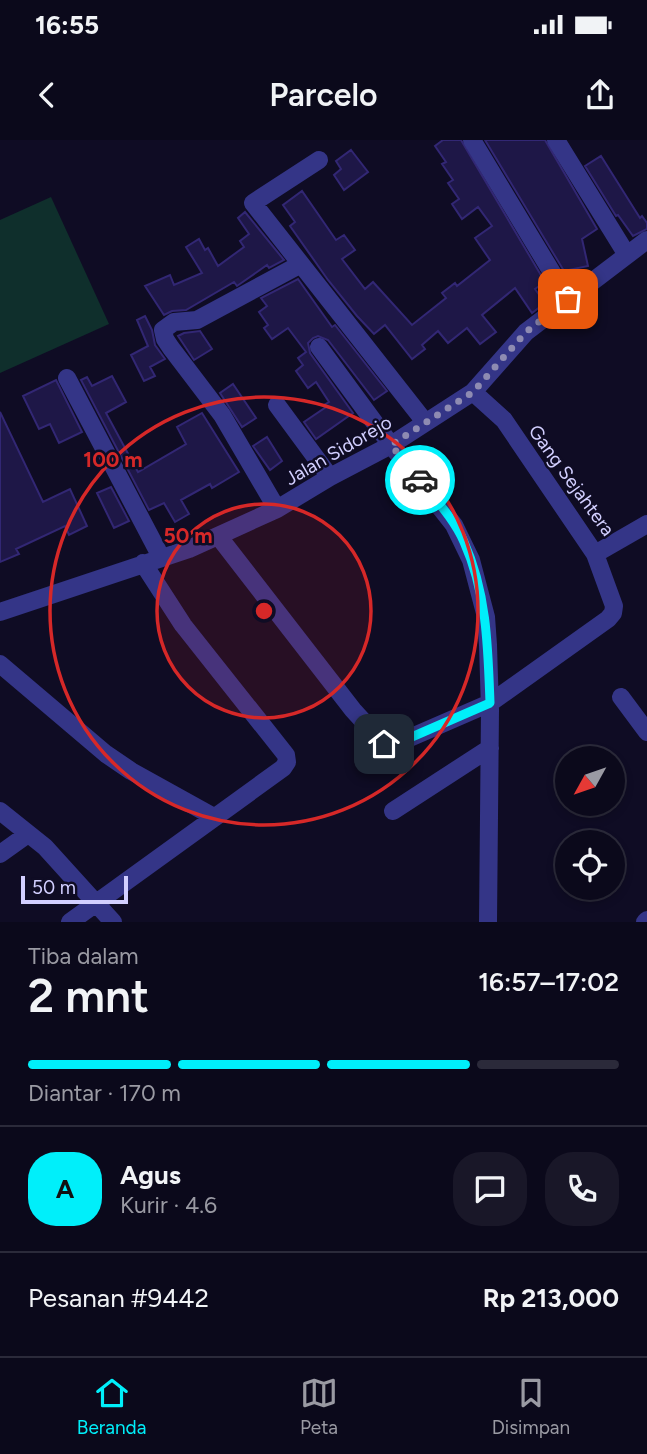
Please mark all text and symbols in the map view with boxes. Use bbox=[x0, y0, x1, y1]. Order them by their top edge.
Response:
text: 16:55 bbox=[35, 9, 99, 41]
icon: back bbox=[28, 76, 66, 114]
text: Parcelo bbox=[269, 76, 378, 114]
icon: share bbox=[581, 76, 619, 114]
pin bbox=[538, 269, 598, 329]
icon: bag bbox=[549, 280, 587, 318]
street label: Jalan Sidorejo bbox=[281, 411, 396, 490]
street label: Gang Sejahtera bbox=[524, 420, 620, 540]
courier bbox=[385, 445, 455, 515]
text: 100 m bbox=[83, 447, 143, 472]
icon: car bbox=[401, 461, 439, 499]
text: 50 m bbox=[163, 523, 213, 548]
centre of rings bbox=[252, 599, 276, 623]
pin bbox=[354, 714, 414, 774]
icon: home bbox=[365, 725, 403, 763]
north arrow bbox=[555, 746, 625, 816]
map controls bbox=[555, 746, 625, 900]
button: locate bbox=[555, 830, 625, 900]
scale bar bbox=[21, 873, 128, 905]
text: 50 m bbox=[32, 876, 76, 899]
text: Tiba dalam bbox=[28, 942, 139, 970]
text: 16:57–17:02 bbox=[478, 966, 619, 998]
text: 2 mnt bbox=[28, 968, 149, 1024]
text: Diantar · 170 m bbox=[28, 1079, 181, 1107]
button: chat bbox=[453, 1152, 527, 1226]
button: phone bbox=[545, 1152, 619, 1226]
text: Agus bbox=[120, 1159, 181, 1191]
text: A bbox=[56, 1173, 74, 1205]
text: Kurir · 4.6 bbox=[120, 1191, 217, 1219]
text: Pesanan #9442 bbox=[28, 1282, 209, 1314]
text: Rp 213,000 bbox=[483, 1282, 619, 1314]
tab: Beranda bbox=[77, 1374, 146, 1439]
tab: Peta bbox=[300, 1374, 338, 1439]
tab: Disimpan bbox=[492, 1374, 570, 1439]

